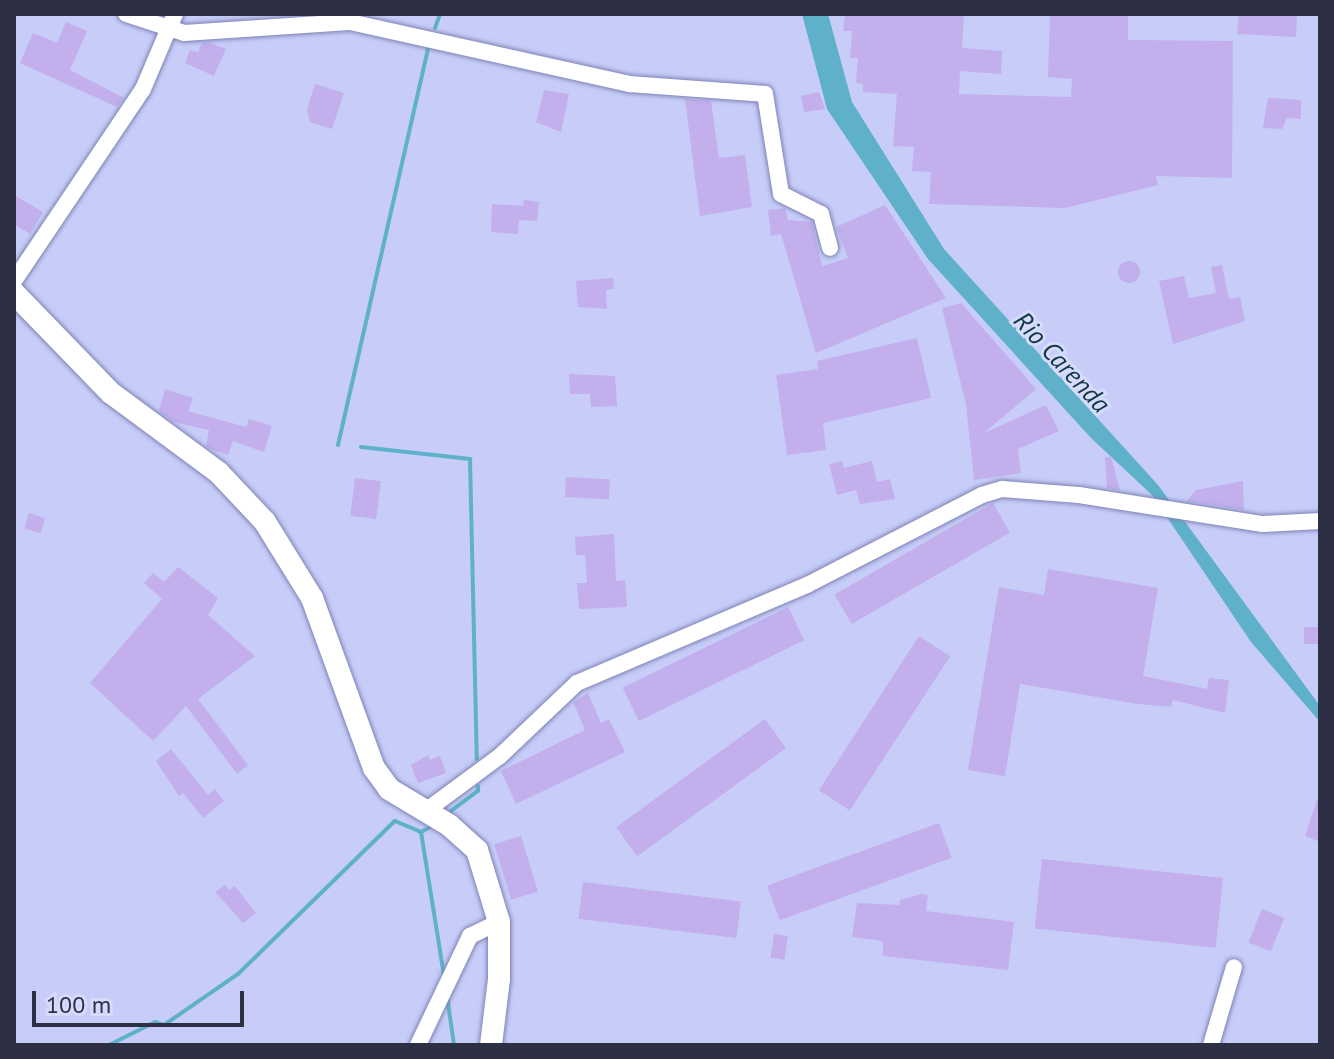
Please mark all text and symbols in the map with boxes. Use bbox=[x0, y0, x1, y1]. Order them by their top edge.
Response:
water label: Rio Carenda bbox=[1007, 305, 1117, 419]
scale bar bbox=[36, 975, 248, 1025]
text: 100 m bbox=[46, 989, 111, 1020]

